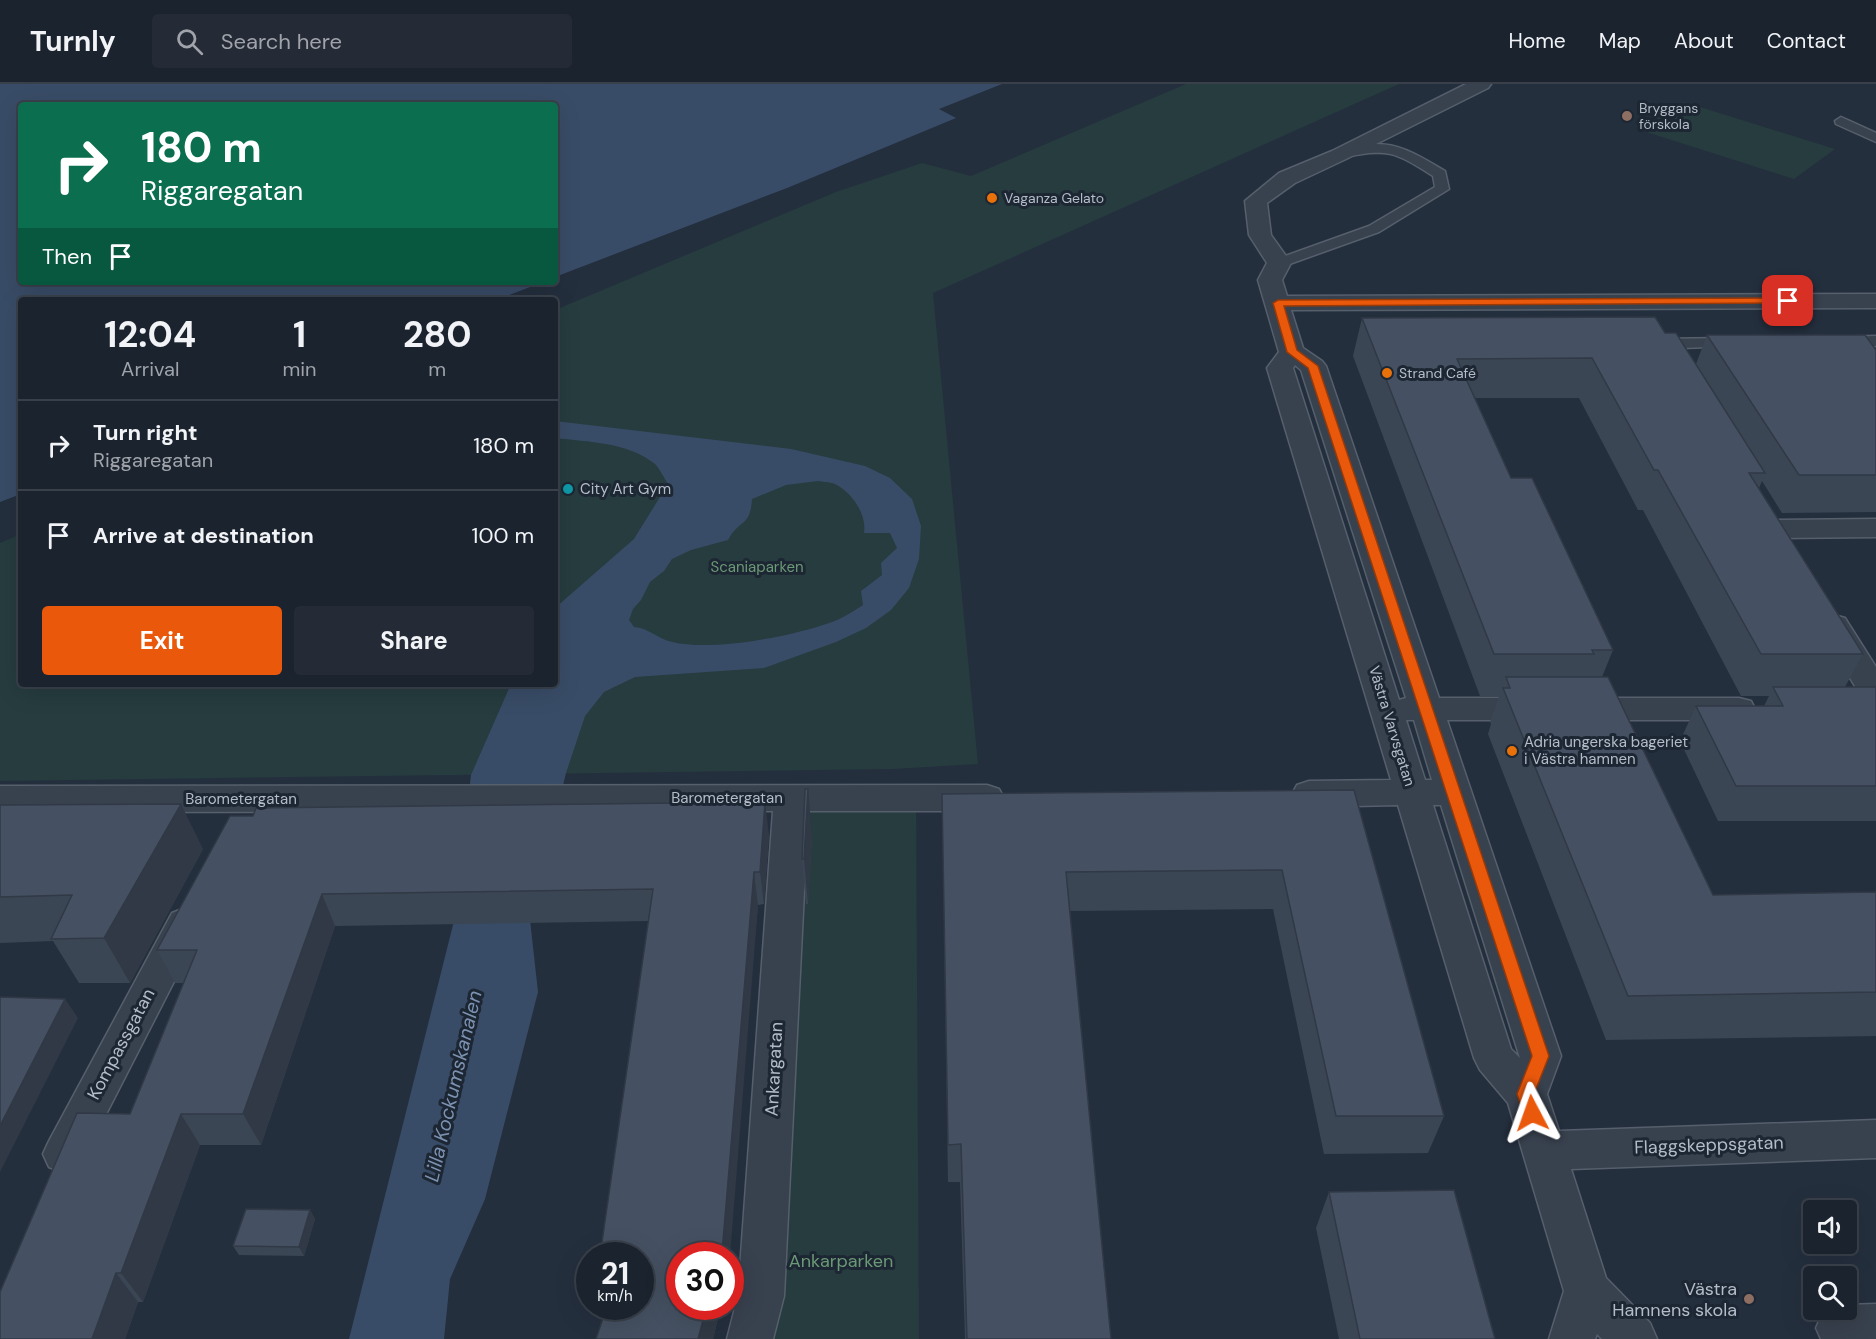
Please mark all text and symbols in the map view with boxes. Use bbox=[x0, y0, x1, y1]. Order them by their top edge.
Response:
search box bbox=[152, 14, 572, 68]
text: Turnly bbox=[30, 23, 116, 60]
icon: search bbox=[173, 25, 206, 58]
text: Search here bbox=[221, 27, 342, 56]
text: Home bbox=[1508, 27, 1566, 55]
text: Map bbox=[1599, 27, 1641, 55]
text: About bbox=[1674, 27, 1734, 55]
text: Contact bbox=[1767, 27, 1846, 55]
place label: Bryggans förskola bbox=[1639, 99, 1698, 133]
marker: Bryggans förskola bbox=[1620, 109, 1634, 123]
text: 180 m bbox=[141, 120, 262, 175]
icon: right bbox=[42, 126, 120, 204]
text: Riggaregatan bbox=[141, 173, 303, 208]
place label: Vaganza Gelato bbox=[1004, 189, 1104, 207]
marker: Vaganza Gelato bbox=[985, 191, 999, 205]
icon: arrive bbox=[104, 240, 137, 273]
text: Then bbox=[42, 242, 92, 271]
pin bbox=[1762, 275, 1813, 326]
icon: arrive bbox=[1771, 284, 1804, 317]
text: 12:04 bbox=[104, 311, 196, 358]
text: 1 bbox=[293, 311, 306, 358]
text: 280 bbox=[403, 311, 472, 358]
text: Arrival bbox=[121, 356, 179, 382]
text: min bbox=[282, 356, 317, 382]
text: m bbox=[428, 356, 446, 382]
place label: Strand Café bbox=[1399, 364, 1476, 382]
marker: Strand Café bbox=[1380, 366, 1394, 380]
text: Turn right bbox=[93, 418, 198, 447]
icon: right bbox=[42, 429, 75, 462]
text: 180 m bbox=[473, 431, 534, 460]
text: Riggaregatan bbox=[93, 447, 213, 473]
place label: City Art Gym bbox=[580, 479, 671, 499]
marker: City Art Gym bbox=[561, 482, 575, 496]
icon: arrive bbox=[42, 519, 75, 552]
text: Arrive at destination bbox=[93, 521, 314, 550]
text: 100 m bbox=[472, 521, 534, 550]
park label: Scaniaparken bbox=[710, 557, 804, 577]
button: Exit bbox=[42, 606, 282, 675]
button: Share bbox=[294, 606, 534, 675]
street label: Västra Varvsgatan bbox=[1364, 663, 1420, 789]
place label: Adria ungerska bageriet i Västra hamnen bbox=[1524, 732, 1688, 769]
marker: Adria ungerska bageriet i Västra hamnen bbox=[1505, 744, 1519, 758]
street label: Barometergatan bbox=[671, 788, 783, 808]
street label: Barometergatan bbox=[185, 789, 297, 809]
street label: Kompassgatan bbox=[82, 984, 160, 1104]
water label: Lilla Kockumskanalen bbox=[418, 988, 488, 1184]
street label: Ankargatan bbox=[760, 1021, 788, 1117]
position arrow bbox=[1500, 1081, 1564, 1145]
street label: Flaggskeppsgatan bbox=[1634, 1130, 1784, 1160]
map controls bbox=[1803, 1200, 1857, 1320]
button: sound bbox=[1803, 1200, 1857, 1254]
speed limit sign: 30 bbox=[666, 1242, 744, 1320]
park label: Ankarparken bbox=[789, 1249, 893, 1273]
text: 21 bbox=[601, 1254, 629, 1293]
button: search bbox=[1803, 1266, 1857, 1320]
place label: Västra Hamnens skola bbox=[1612, 1277, 1737, 1322]
text: km/h bbox=[597, 1286, 633, 1306]
marker: Västra Hamnens skola bbox=[1742, 1292, 1756, 1306]

